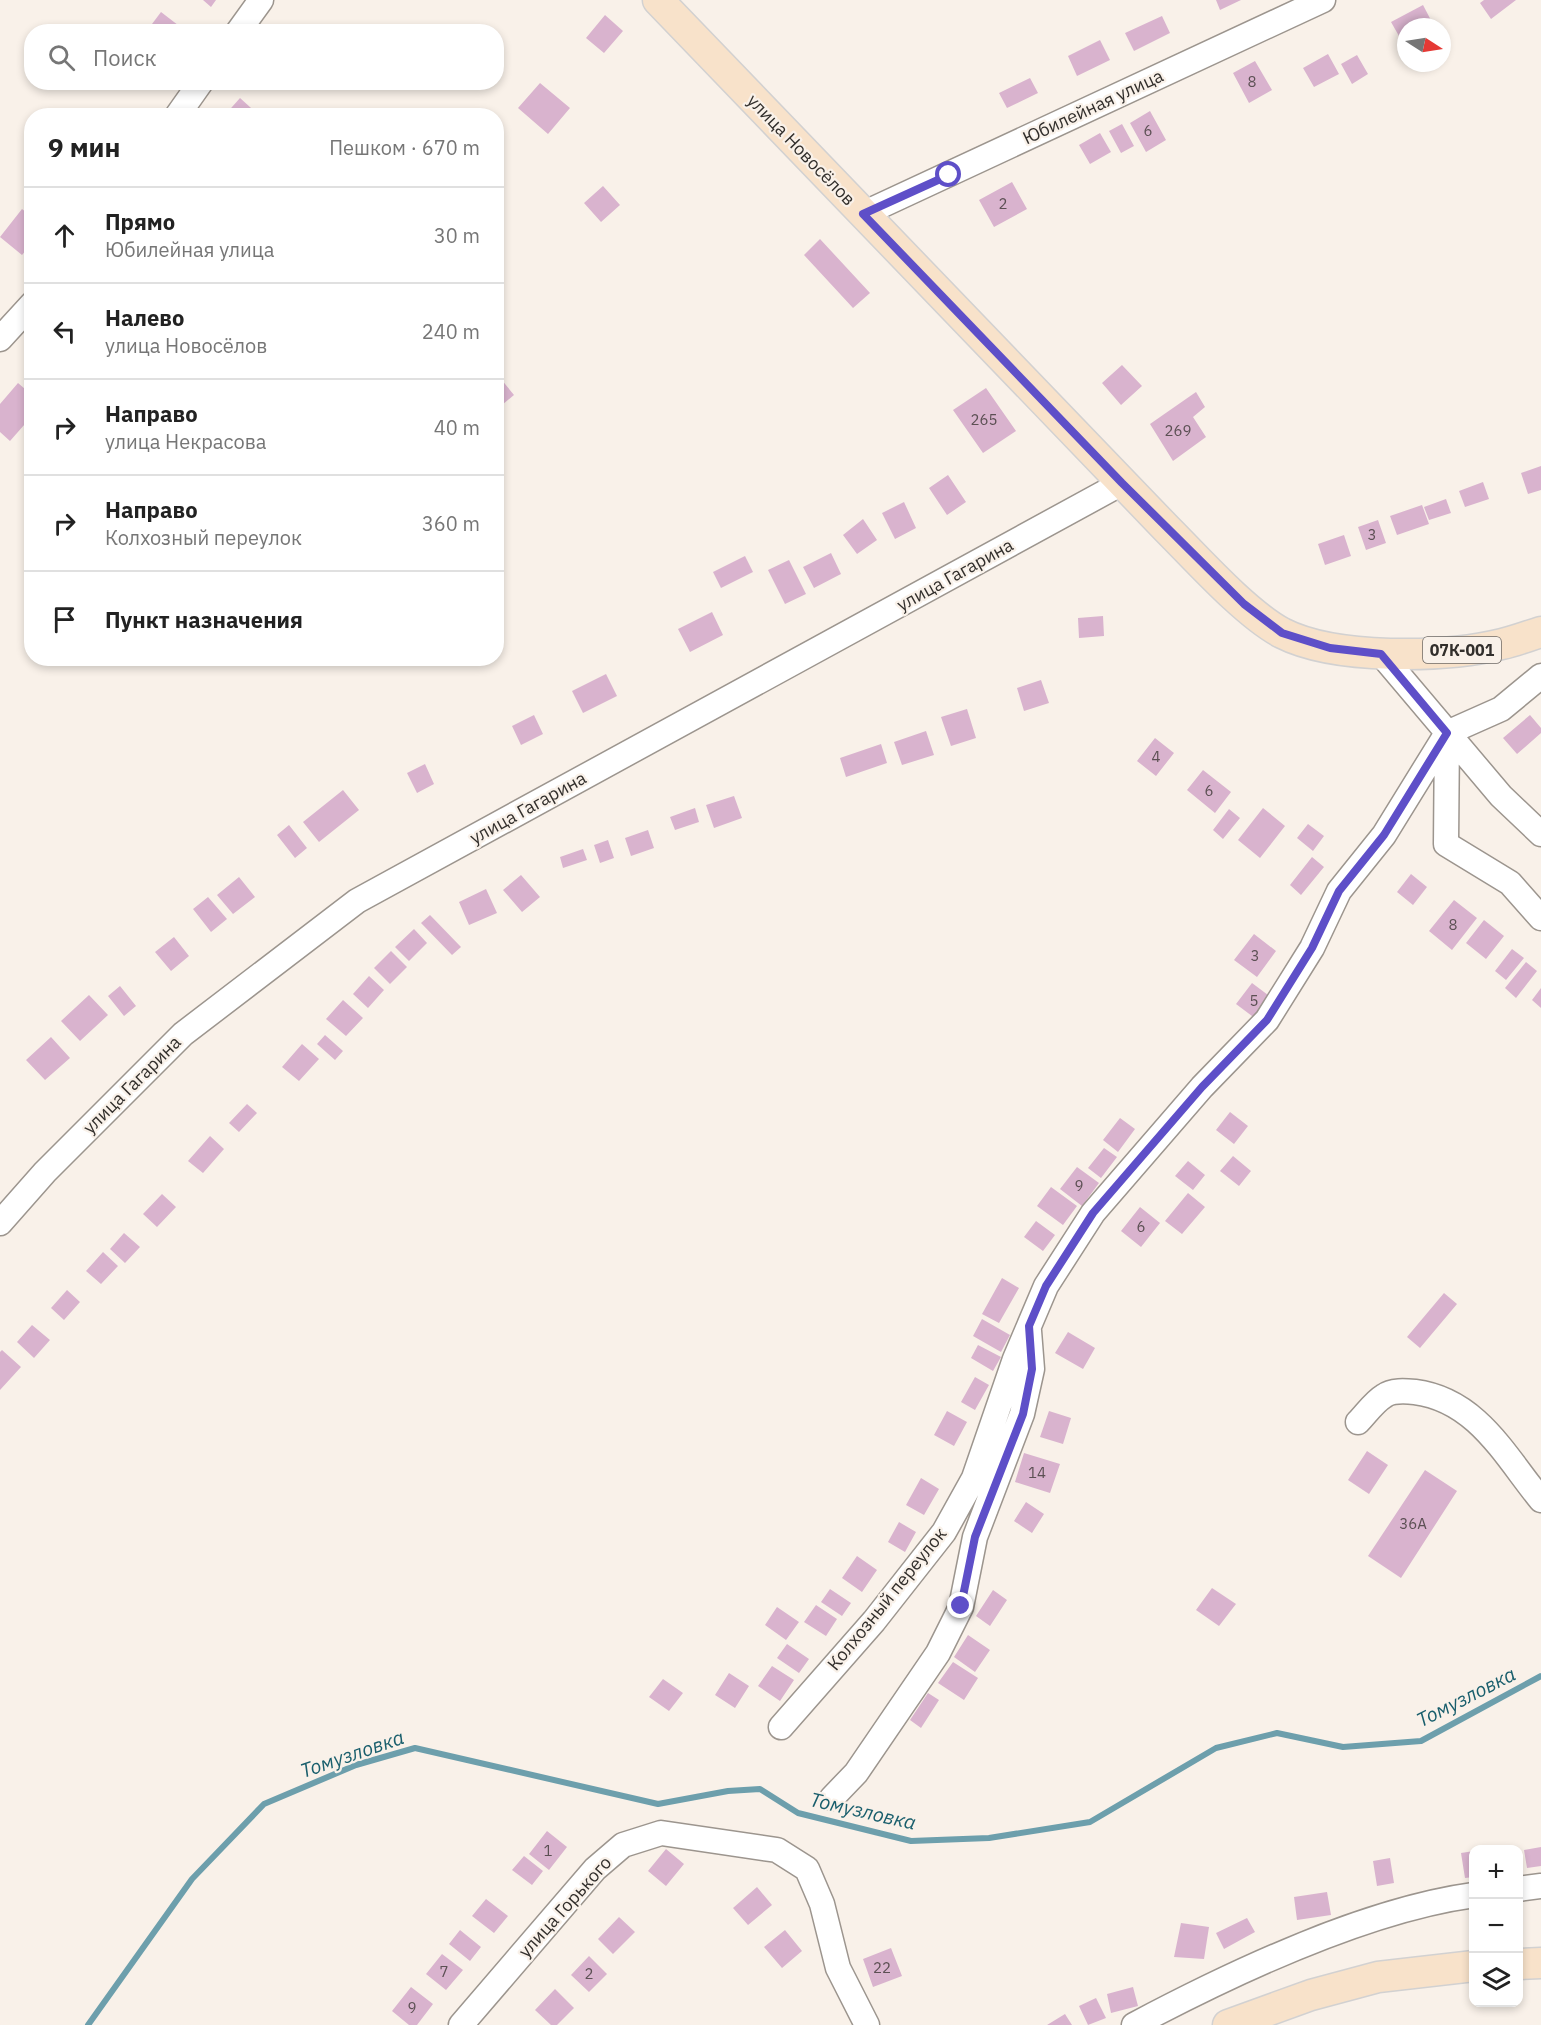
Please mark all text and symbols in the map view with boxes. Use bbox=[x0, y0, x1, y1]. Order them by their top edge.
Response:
north arrow bbox=[1397, 18, 1451, 72]
search box bbox=[24, 24, 504, 90]
icon: search bbox=[45, 41, 78, 74]
text: Поиск bbox=[93, 43, 157, 72]
street label: Юбилейная улица bbox=[1019, 64, 1167, 149]
house number: 8 bbox=[1247, 72, 1257, 91]
street label: улица Новосёлов bbox=[742, 89, 860, 210]
house number: 6 bbox=[1143, 121, 1153, 140]
text: 9 мин bbox=[48, 130, 120, 164]
text: Пешком · 670 m bbox=[329, 134, 480, 161]
route start bbox=[935, 161, 961, 187]
house number: 2 bbox=[998, 194, 1008, 213]
text: Прямо bbox=[105, 207, 175, 236]
icon: ahead bbox=[48, 219, 81, 252]
text: 30 m bbox=[434, 222, 480, 249]
text: Юбилейная улица bbox=[105, 236, 275, 263]
text: Налево bbox=[105, 303, 184, 332]
icon: left bbox=[48, 315, 81, 348]
text: 240 m bbox=[422, 318, 480, 345]
text: улица Новосёлов bbox=[105, 332, 267, 359]
text: Направо bbox=[105, 399, 198, 428]
house number: 265 bbox=[970, 410, 998, 429]
icon: right bbox=[48, 411, 81, 444]
text: 40 m bbox=[434, 414, 480, 441]
house number: 269 bbox=[1164, 421, 1192, 440]
text: улица Некрасова bbox=[105, 428, 266, 455]
text: Направо bbox=[105, 495, 198, 524]
icon: right bbox=[48, 507, 81, 540]
text: 360 m bbox=[422, 510, 480, 537]
text: Колхозный переулок bbox=[105, 524, 302, 551]
house number: 3 bbox=[1367, 525, 1377, 544]
street label: улица Гагарина bbox=[893, 533, 1017, 616]
icon: arrive bbox=[48, 603, 81, 636]
text: Пункт назначения bbox=[105, 605, 303, 634]
road number: 07К-001 bbox=[1423, 637, 1501, 663]
house number: 4 bbox=[1151, 747, 1161, 766]
street label: улица Гагарина bbox=[466, 766, 590, 849]
house number: 6 bbox=[1204, 781, 1214, 800]
house number: 8 bbox=[1448, 915, 1458, 934]
house number: 3 bbox=[1250, 946, 1260, 965]
house number: 5 bbox=[1249, 991, 1259, 1010]
street label: улица Гагарина bbox=[78, 1030, 186, 1139]
house number: 9 bbox=[1074, 1176, 1084, 1195]
house number: 6 bbox=[1136, 1217, 1146, 1236]
house number: 14 bbox=[1028, 1463, 1046, 1482]
house number: 36А bbox=[1399, 1514, 1427, 1533]
street label: Колхозный переулок bbox=[822, 1522, 951, 1675]
route end bbox=[947, 1592, 973, 1618]
water label: Томузловка bbox=[1411, 1660, 1520, 1733]
water label: Томузловка bbox=[296, 1723, 407, 1784]
water label: Томузловка bbox=[807, 1785, 919, 1836]
house number: 1 bbox=[543, 1841, 553, 1860]
map controls bbox=[1469, 1845, 1523, 2007]
button: + bbox=[1469, 1845, 1523, 1899]
street label: улица Горького bbox=[513, 1851, 616, 1962]
button: − bbox=[1469, 1899, 1523, 1953]
button: layers bbox=[1469, 1953, 1523, 2007]
house number: 22 bbox=[873, 1958, 891, 1977]
house number: 7 bbox=[439, 1962, 449, 1981]
house number: 2 bbox=[584, 1964, 594, 1983]
house number: 9 bbox=[407, 1998, 417, 2017]

